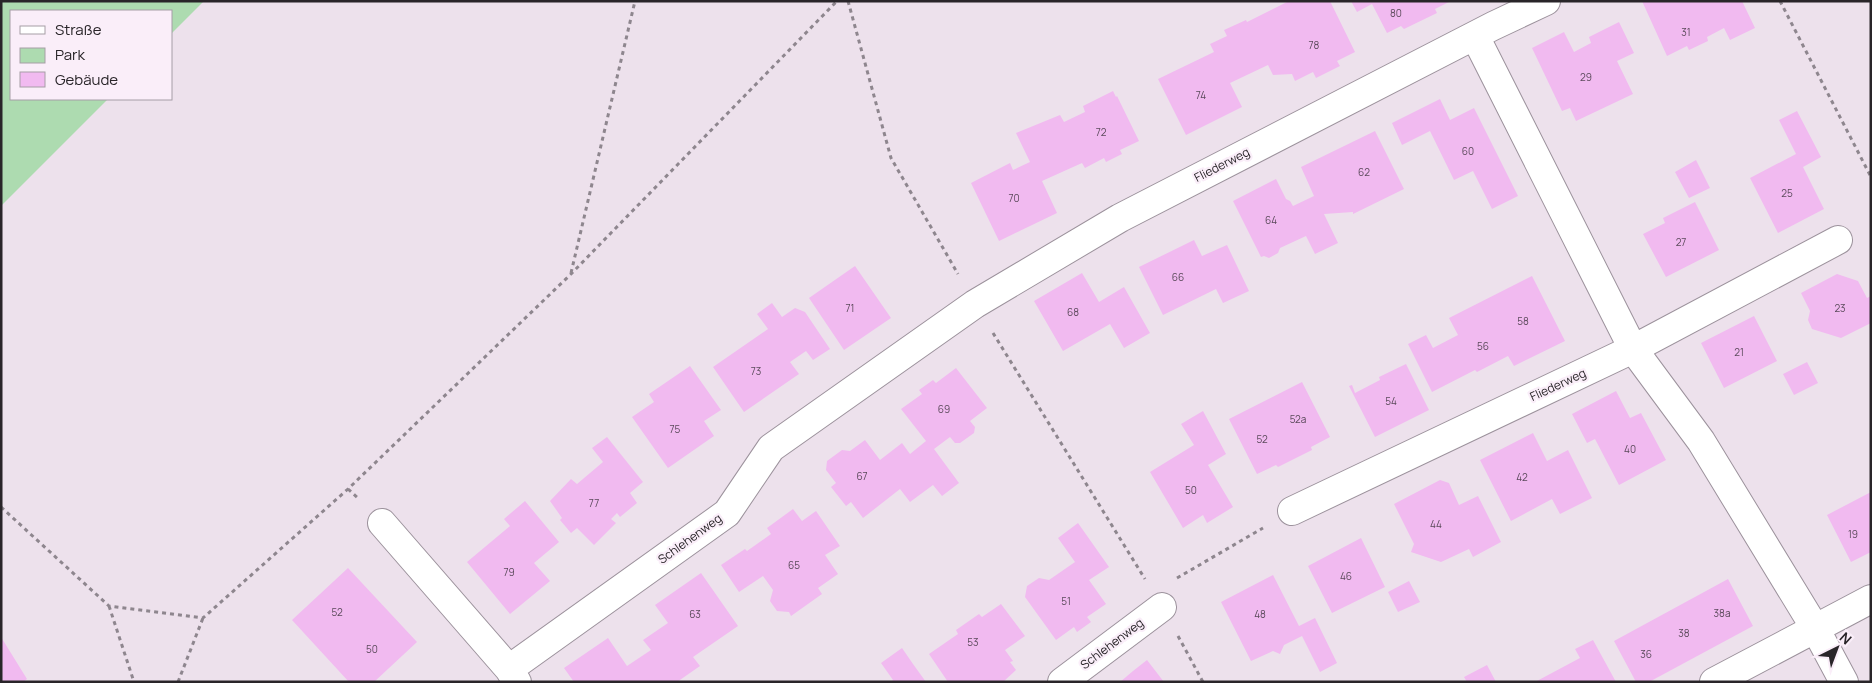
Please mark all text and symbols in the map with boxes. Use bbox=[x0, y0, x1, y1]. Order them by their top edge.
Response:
house number: 80 bbox=[1390, 6, 1402, 20]
legend bbox=[10, 10, 172, 100]
text: Straße bbox=[55, 19, 102, 40]
house number: 31 bbox=[1681, 25, 1691, 39]
house number: 78 bbox=[1309, 38, 1320, 52]
text: Park bbox=[55, 44, 85, 65]
text: Gebäude bbox=[55, 69, 118, 90]
house number: 29 bbox=[1580, 70, 1592, 84]
house number: 74 bbox=[1196, 88, 1206, 102]
house number: 72 bbox=[1096, 125, 1107, 139]
street label: Fliederweg bbox=[1191, 143, 1252, 186]
house number: 60 bbox=[1462, 144, 1474, 158]
house number: 62 bbox=[1358, 165, 1370, 179]
house number: 25 bbox=[1781, 186, 1793, 200]
house number: 70 bbox=[1008, 191, 1020, 205]
house number: 64 bbox=[1265, 213, 1277, 227]
house number: 27 bbox=[1676, 235, 1686, 249]
house number: 66 bbox=[1172, 270, 1184, 284]
house number: 71 bbox=[846, 301, 854, 315]
house number: 23 bbox=[1834, 301, 1846, 315]
house number: 68 bbox=[1067, 305, 1079, 319]
house number: 58 bbox=[1517, 314, 1529, 328]
house number: 56 bbox=[1477, 339, 1489, 353]
house number: 21 bbox=[1734, 345, 1744, 359]
house number: 73 bbox=[751, 364, 761, 378]
street label: Fliederweg bbox=[1527, 364, 1589, 405]
house number: 54 bbox=[1385, 394, 1397, 408]
house number: 69 bbox=[938, 402, 950, 416]
house number: 52a bbox=[1290, 412, 1306, 426]
house number: 75 bbox=[670, 422, 681, 436]
house number: 52 bbox=[1256, 432, 1268, 446]
house number: 40 bbox=[1624, 442, 1636, 456]
house number: 67 bbox=[856, 469, 868, 483]
house number: 42 bbox=[1516, 470, 1528, 484]
house number: 50 bbox=[1185, 483, 1197, 497]
house number: 77 bbox=[589, 496, 599, 510]
street label: Schlehenweg bbox=[654, 510, 725, 568]
house number: 44 bbox=[1430, 517, 1442, 531]
house number: 19 bbox=[1848, 527, 1858, 541]
house number: 65 bbox=[788, 558, 800, 572]
house number: 79 bbox=[503, 565, 515, 579]
house number: 46 bbox=[1340, 569, 1352, 583]
house number: 51 bbox=[1061, 594, 1071, 608]
house number: 52 bbox=[331, 605, 343, 619]
house number: 38a bbox=[1714, 606, 1730, 620]
house number: 63 bbox=[689, 607, 701, 621]
house number: 48 bbox=[1254, 607, 1266, 621]
street label: Schlehenweg bbox=[1077, 614, 1147, 673]
north arrow bbox=[1812, 623, 1862, 673]
house number: 38 bbox=[1678, 626, 1690, 640]
text: N bbox=[1836, 628, 1856, 648]
house number: 53 bbox=[967, 635, 979, 649]
house number: 50 bbox=[366, 642, 378, 656]
house number: 36 bbox=[1640, 647, 1652, 661]

